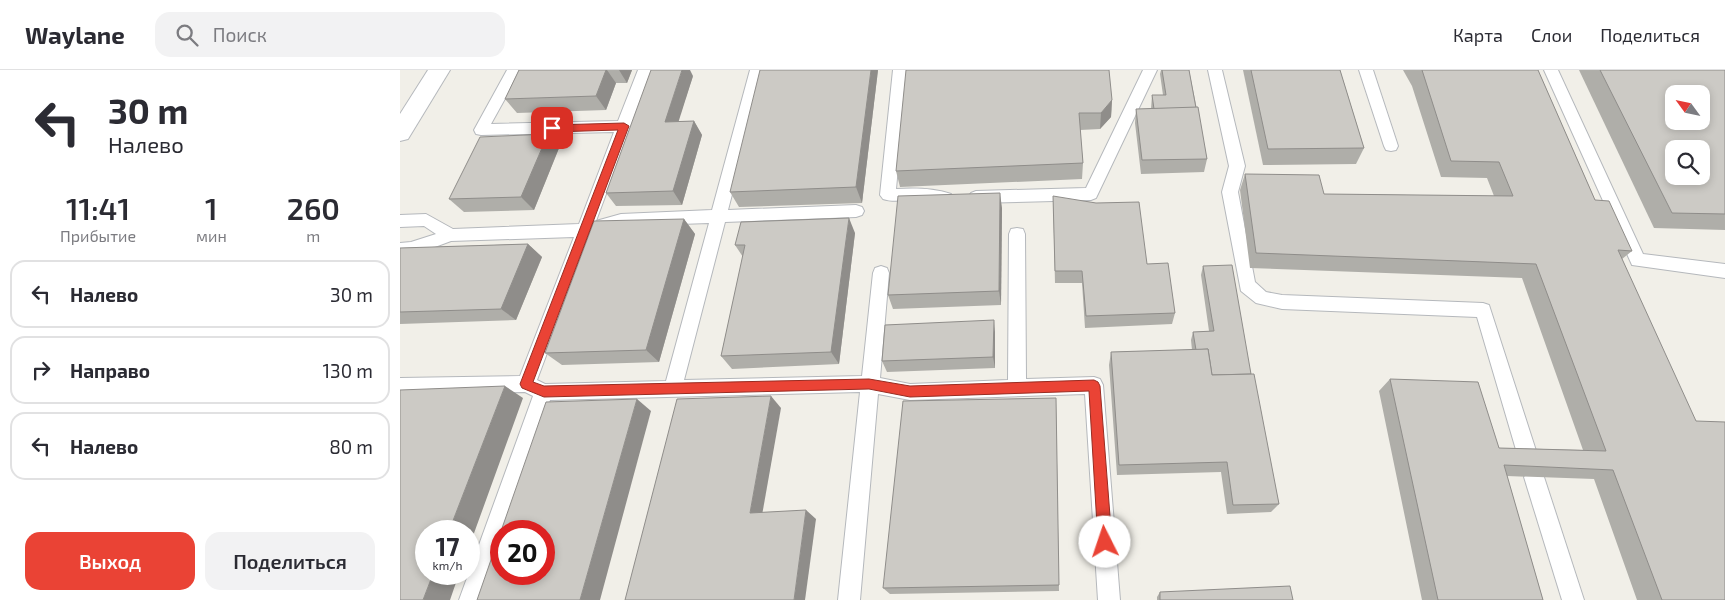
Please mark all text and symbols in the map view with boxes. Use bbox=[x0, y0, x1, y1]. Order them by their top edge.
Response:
search box bbox=[155, 12, 505, 57]
text: Waylane bbox=[25, 20, 125, 49]
icon: search bbox=[173, 21, 201, 49]
text: Поиск bbox=[213, 23, 267, 46]
text: Карта bbox=[1453, 24, 1503, 46]
text: Слои bbox=[1531, 24, 1572, 46]
text: Поделиться bbox=[1600, 24, 1700, 46]
north arrow bbox=[1665, 85, 1710, 130]
map controls bbox=[1665, 85, 1710, 185]
text: 30 m bbox=[108, 89, 188, 131]
icon: left bbox=[25, 90, 90, 155]
pin bbox=[531, 107, 573, 149]
icon: arrive bbox=[538, 114, 566, 142]
text: Налево bbox=[108, 131, 184, 157]
button: search bbox=[1665, 140, 1710, 185]
text: 11:41 bbox=[66, 190, 130, 226]
text: 1 bbox=[205, 190, 218, 226]
text: 260 bbox=[287, 190, 340, 226]
text: Прибытие bbox=[60, 226, 136, 245]
text: мин bbox=[196, 226, 227, 245]
text: m bbox=[306, 226, 320, 245]
icon: left bbox=[27, 280, 55, 308]
text: Налево bbox=[70, 283, 138, 306]
text: 30 m bbox=[330, 283, 373, 306]
icon: right bbox=[27, 356, 55, 384]
text: Направо bbox=[70, 359, 150, 382]
text: 130 m bbox=[323, 359, 373, 382]
icon: left bbox=[27, 432, 55, 460]
text: Налево bbox=[70, 435, 138, 458]
text: 80 m bbox=[329, 435, 373, 458]
position arrow bbox=[1078, 515, 1130, 567]
speed limit sign: 20 bbox=[490, 520, 555, 585]
text: 17 bbox=[435, 531, 460, 561]
button: Выход bbox=[25, 532, 195, 590]
button: Поделиться bbox=[205, 532, 375, 590]
text: km/h bbox=[433, 558, 462, 572]

